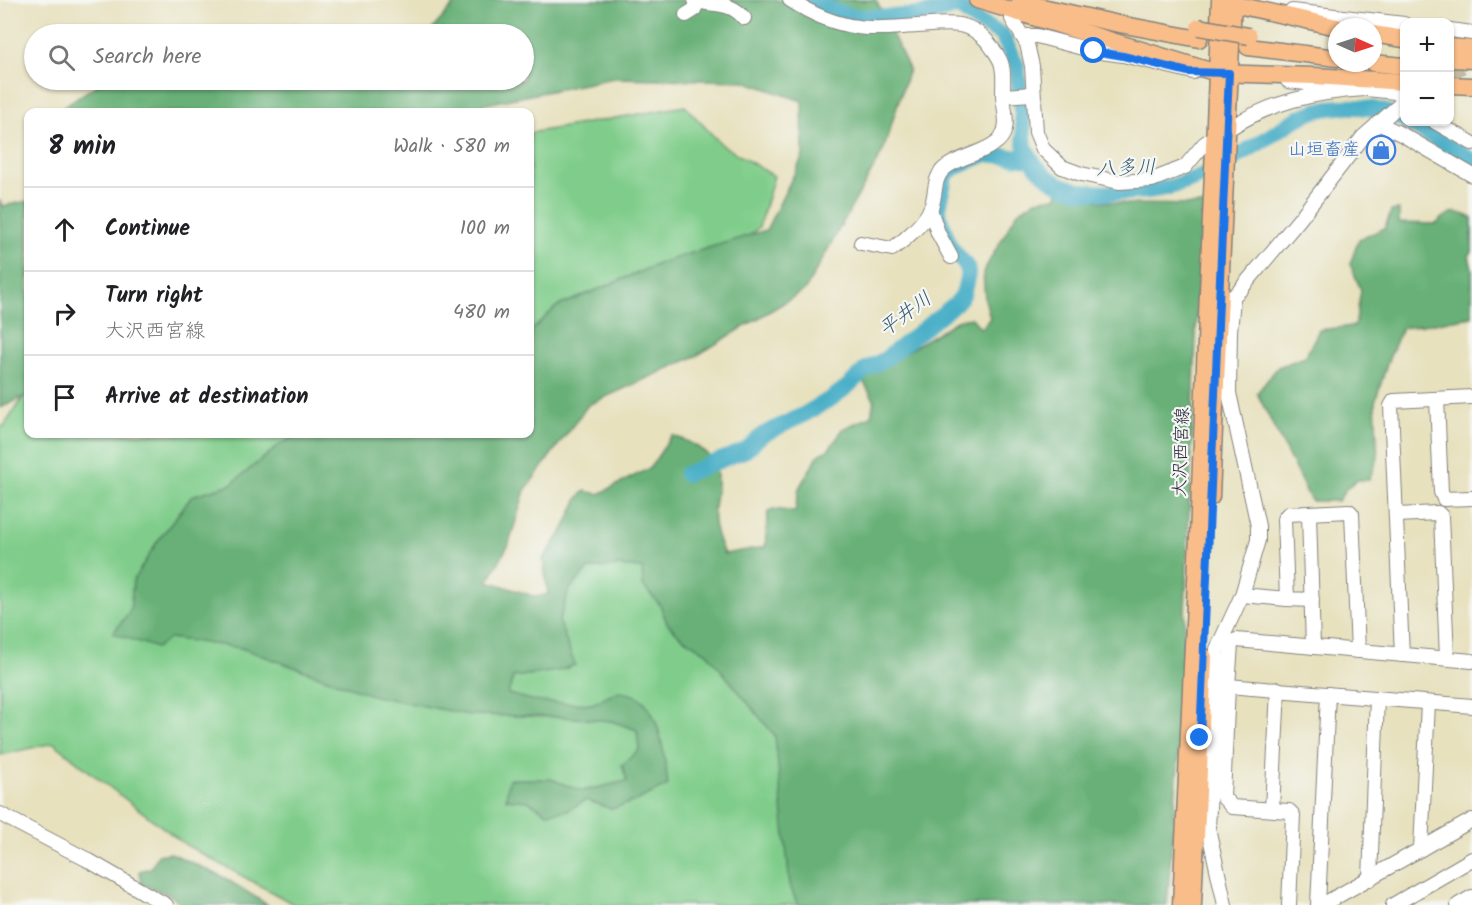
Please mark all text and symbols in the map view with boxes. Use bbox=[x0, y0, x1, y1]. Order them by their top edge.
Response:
north arrow bbox=[1328, 18, 1382, 72]
map controls bbox=[1400, 18, 1454, 126]
button: + bbox=[1400, 18, 1454, 72]
search box bbox=[24, 24, 534, 90]
route start bbox=[1080, 37, 1106, 63]
text: Search here bbox=[93, 40, 201, 75]
icon: search bbox=[45, 41, 78, 74]
button: − bbox=[1400, 72, 1454, 126]
text: 8 min bbox=[48, 126, 116, 168]
text: Walk · 580 m bbox=[393, 131, 510, 163]
shop icon: 山垣畜産 bbox=[1365, 134, 1397, 166]
place label: 山垣畜産 bbox=[1288, 136, 1360, 165]
water label: 八多川 bbox=[1095, 152, 1157, 186]
text: Continue bbox=[105, 212, 190, 247]
icon: ahead bbox=[48, 213, 81, 246]
text: 100 m bbox=[460, 213, 510, 245]
text: Turn right bbox=[105, 279, 203, 314]
water label: 平井川 bbox=[872, 284, 940, 346]
icon: right bbox=[48, 297, 81, 330]
text: 480 m bbox=[453, 297, 510, 329]
text: 大沢西宮線 bbox=[105, 316, 205, 348]
text: Arrive at destination bbox=[105, 380, 308, 415]
icon: arrive bbox=[48, 381, 81, 414]
street label: 大沢西宮線 bbox=[1166, 407, 1198, 497]
route end bbox=[1186, 724, 1212, 750]

